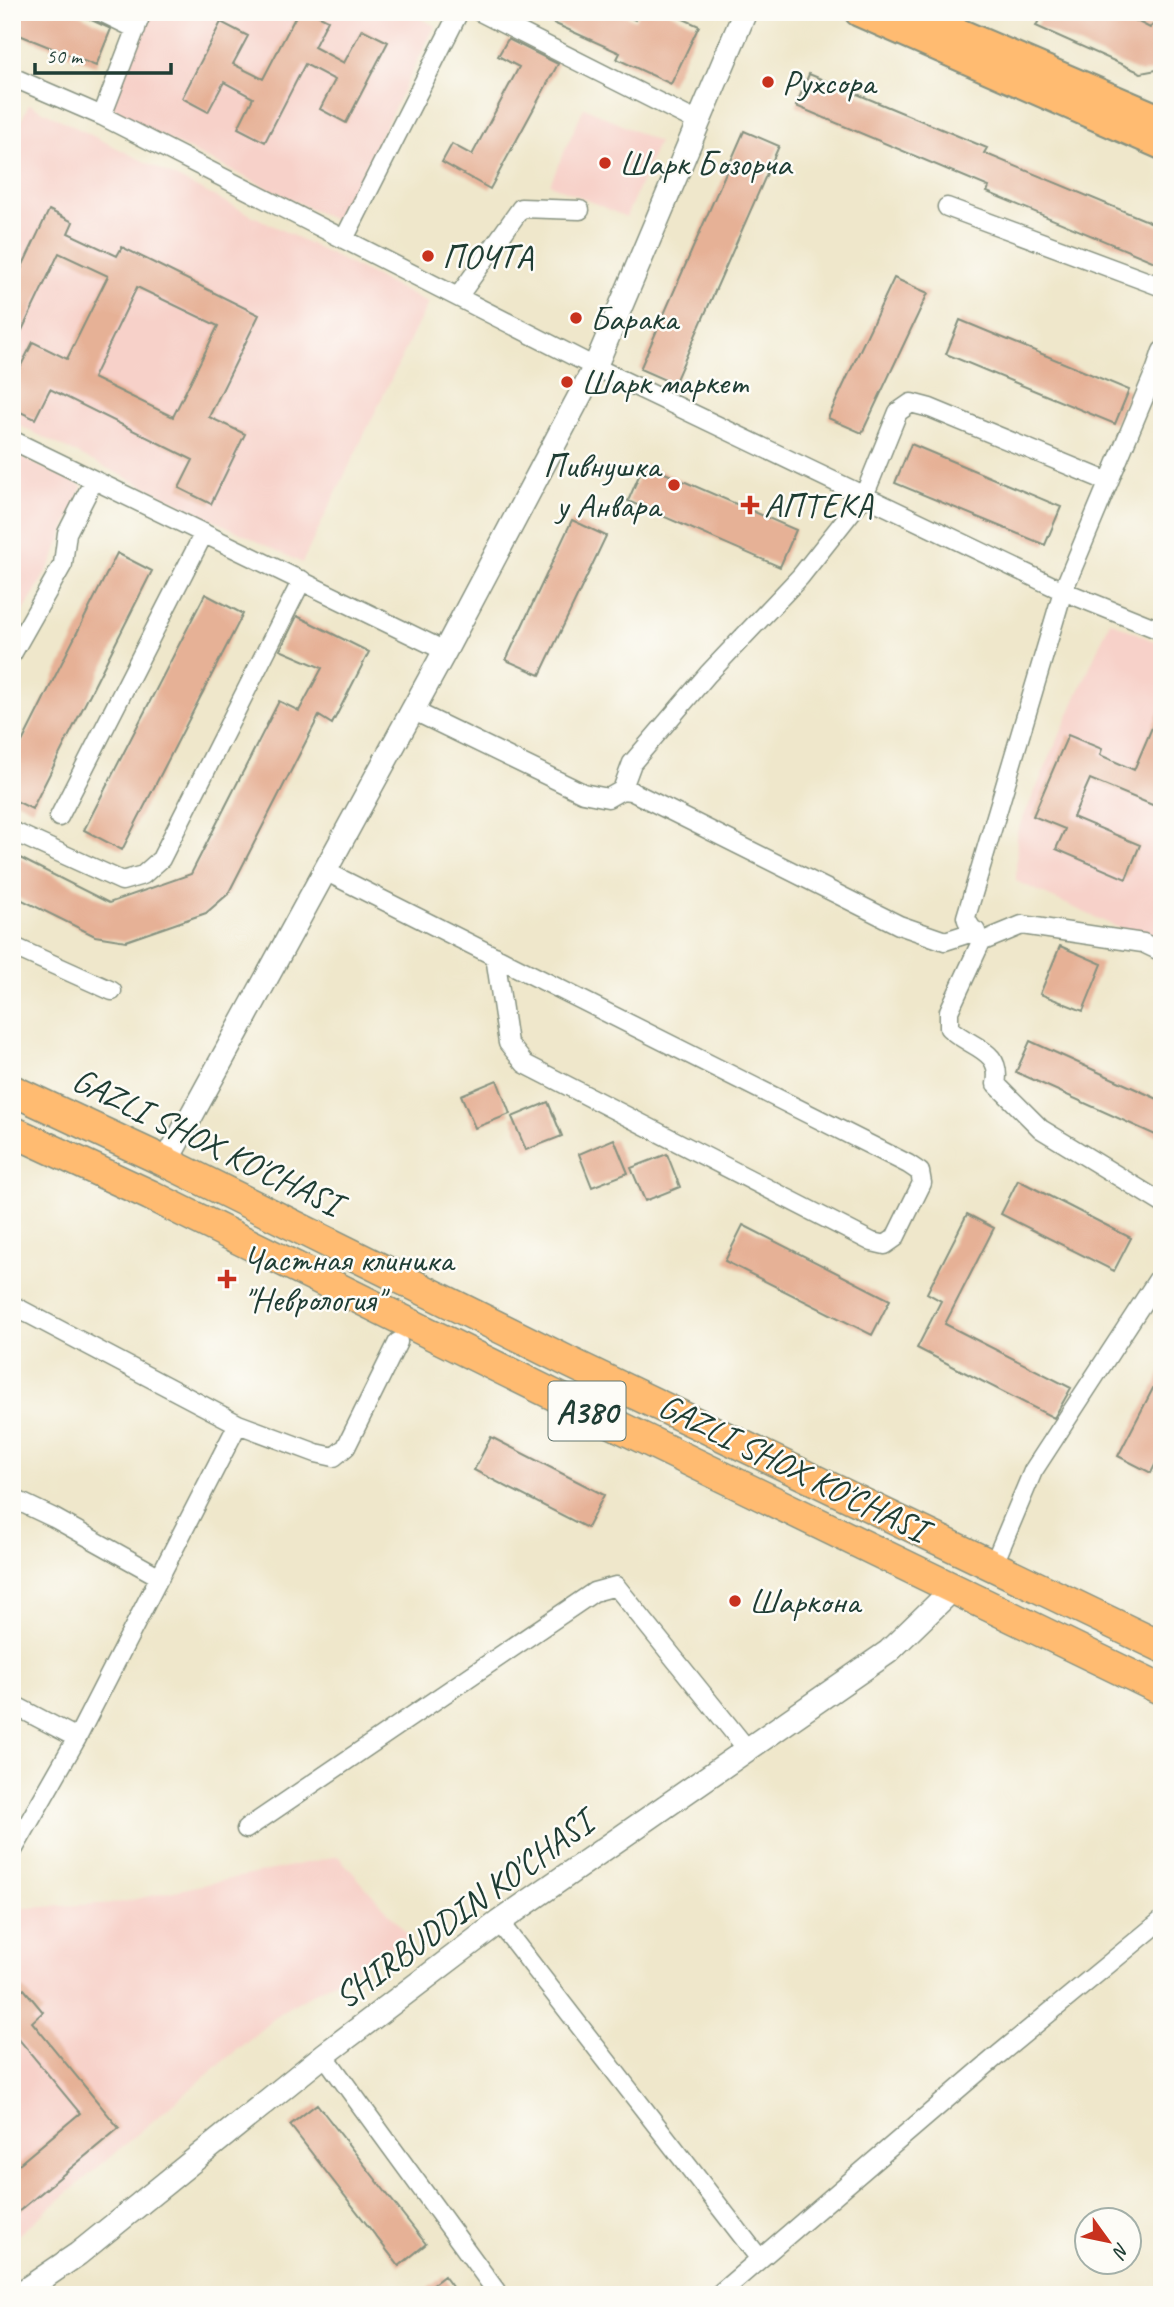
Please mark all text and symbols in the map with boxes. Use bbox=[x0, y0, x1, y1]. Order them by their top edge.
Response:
scale bar bbox=[35, 32, 172, 76]
text: 50 m bbox=[46, 43, 84, 69]
place label: Рухсора bbox=[782, 60, 878, 105]
marker: Рухсора bbox=[760, 74, 776, 90]
place label: Шарк Бозорча bbox=[619, 141, 794, 186]
marker: Шарк Бозорча bbox=[597, 155, 613, 171]
place label: ПОЧТА bbox=[442, 234, 534, 279]
marker: ПОЧТА bbox=[420, 248, 436, 264]
place label: Барака bbox=[590, 296, 680, 341]
marker: Барака bbox=[568, 310, 584, 326]
place label: Шарк маркет bbox=[581, 360, 750, 405]
marker: Шарк маркет bbox=[559, 374, 575, 390]
place label: Пивнушка у Анвара bbox=[543, 443, 663, 528]
marker: Пивнушка у Анвара bbox=[666, 477, 682, 493]
place label: АПТЕКА bbox=[764, 483, 874, 528]
marker: АПТЕКА bbox=[742, 497, 758, 513]
street label: GAZLI SHOX KO'CHASI bbox=[65, 1057, 355, 1229]
place label: Частная клиника "Неврология" bbox=[243, 1237, 456, 1322]
marker: Частная клиника "Неврология" bbox=[217, 1269, 237, 1289]
road number: A380 bbox=[548, 1382, 626, 1441]
street label: GAZLI SHOX KO'CHASI bbox=[651, 1383, 941, 1555]
place label: Шаркона bbox=[749, 1579, 862, 1624]
marker: Шаркона bbox=[727, 1593, 743, 1609]
street label: SHIRBUDDIN KO'CHASI bbox=[325, 1796, 607, 2018]
north arrow bbox=[1072, 2206, 1142, 2276]
text: N bbox=[1106, 2238, 1135, 2264]

